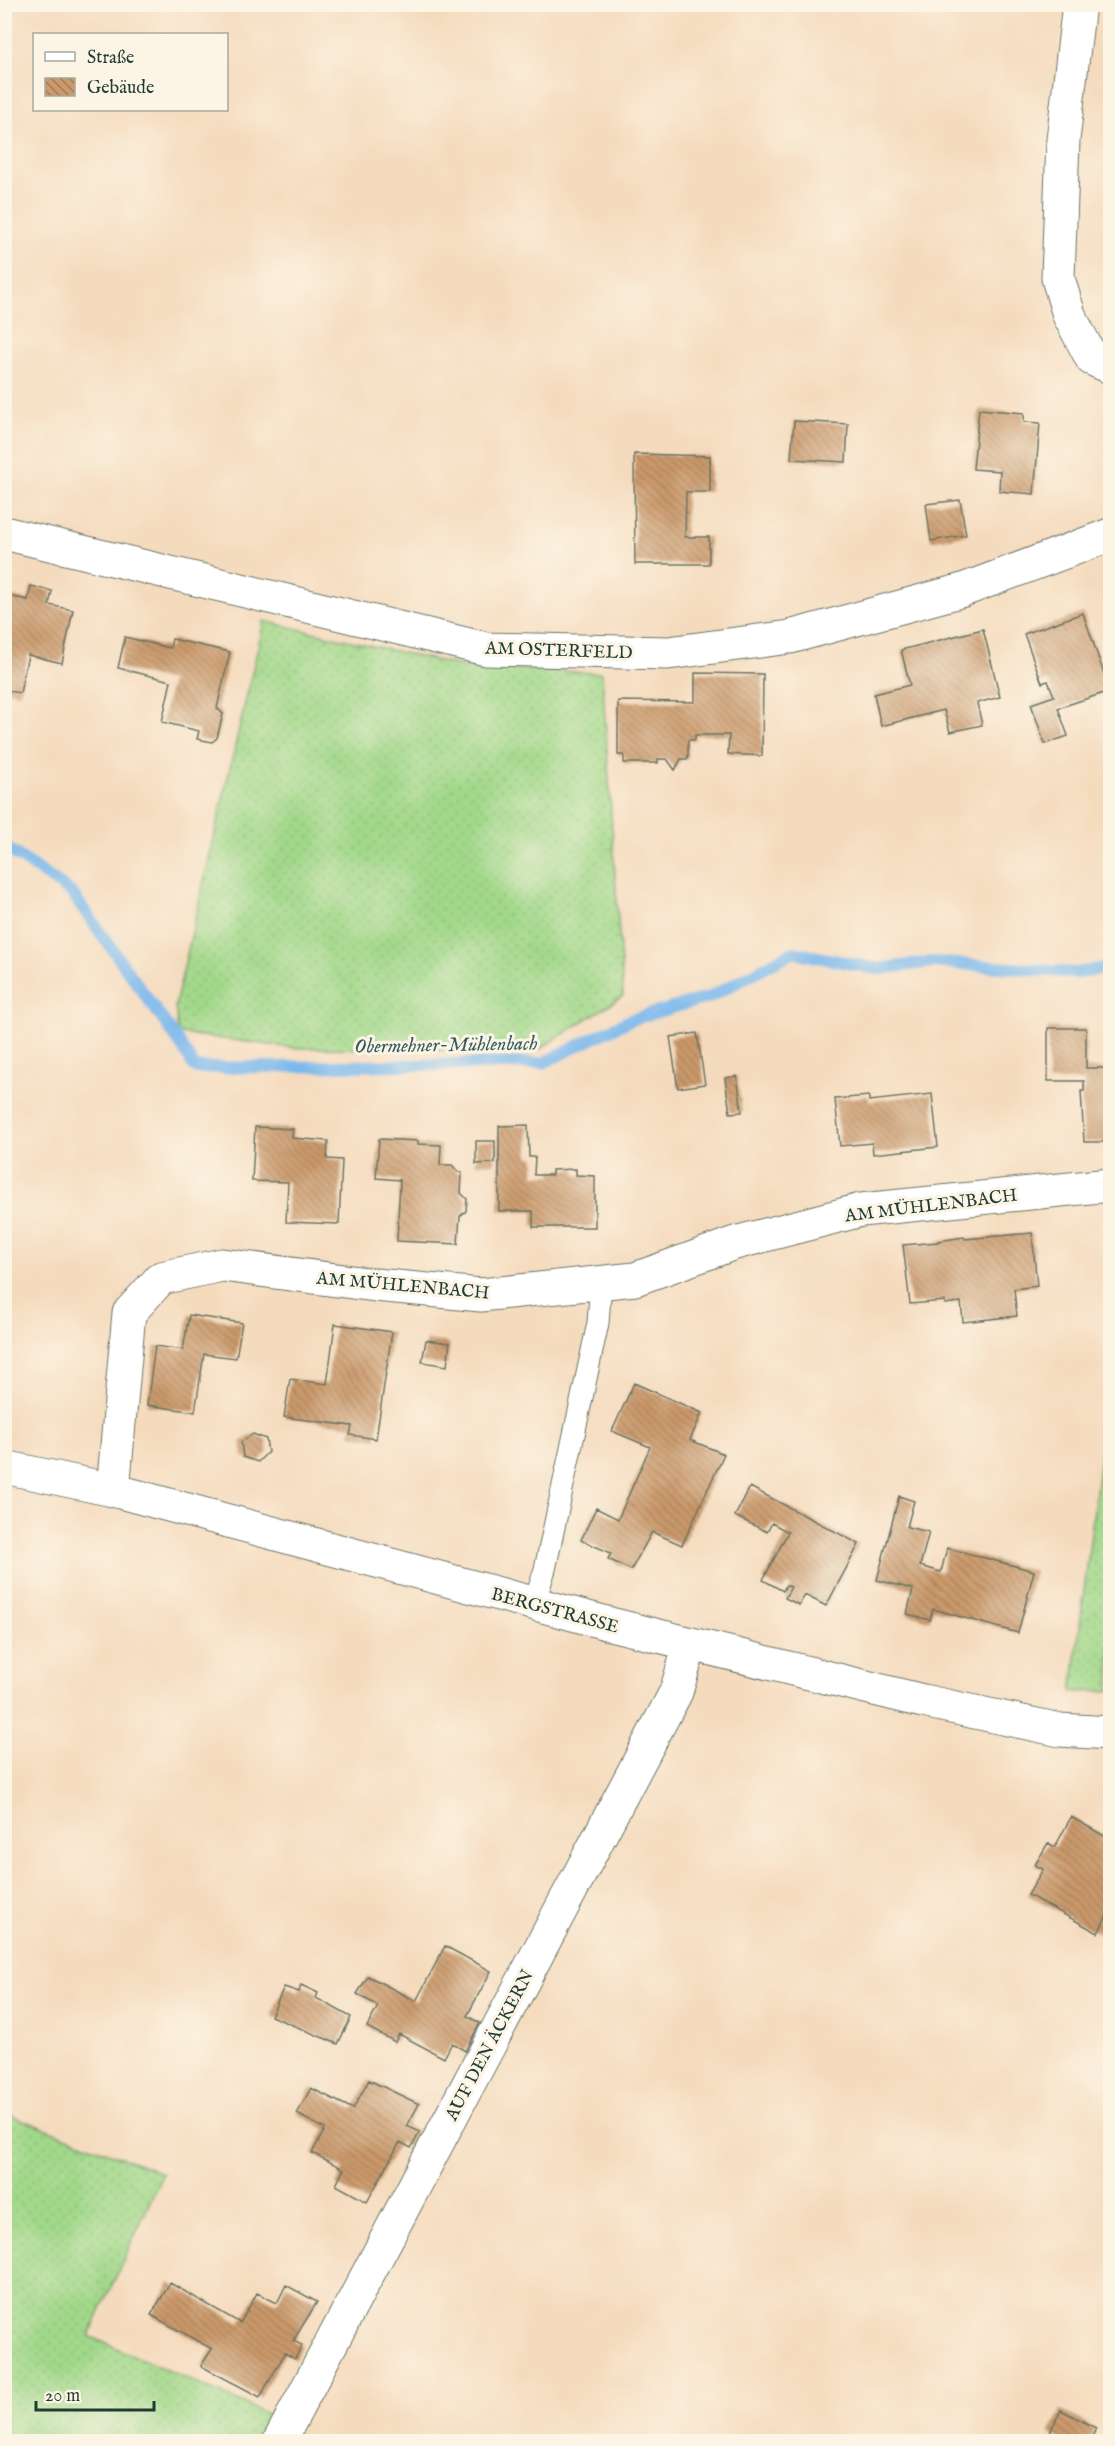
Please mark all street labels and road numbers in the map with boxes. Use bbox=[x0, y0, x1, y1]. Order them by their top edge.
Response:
street label: AM OSTERFELD bbox=[484, 637, 633, 666]
street label: AM MÜHLENBACH bbox=[843, 1184, 1019, 1229]
street label: AM MÜHLENBACH bbox=[314, 1266, 490, 1306]
street label: BERGSTRASSE bbox=[488, 1583, 621, 1640]
street label: AUF DEN ÄCKERN bbox=[439, 1965, 540, 2126]

